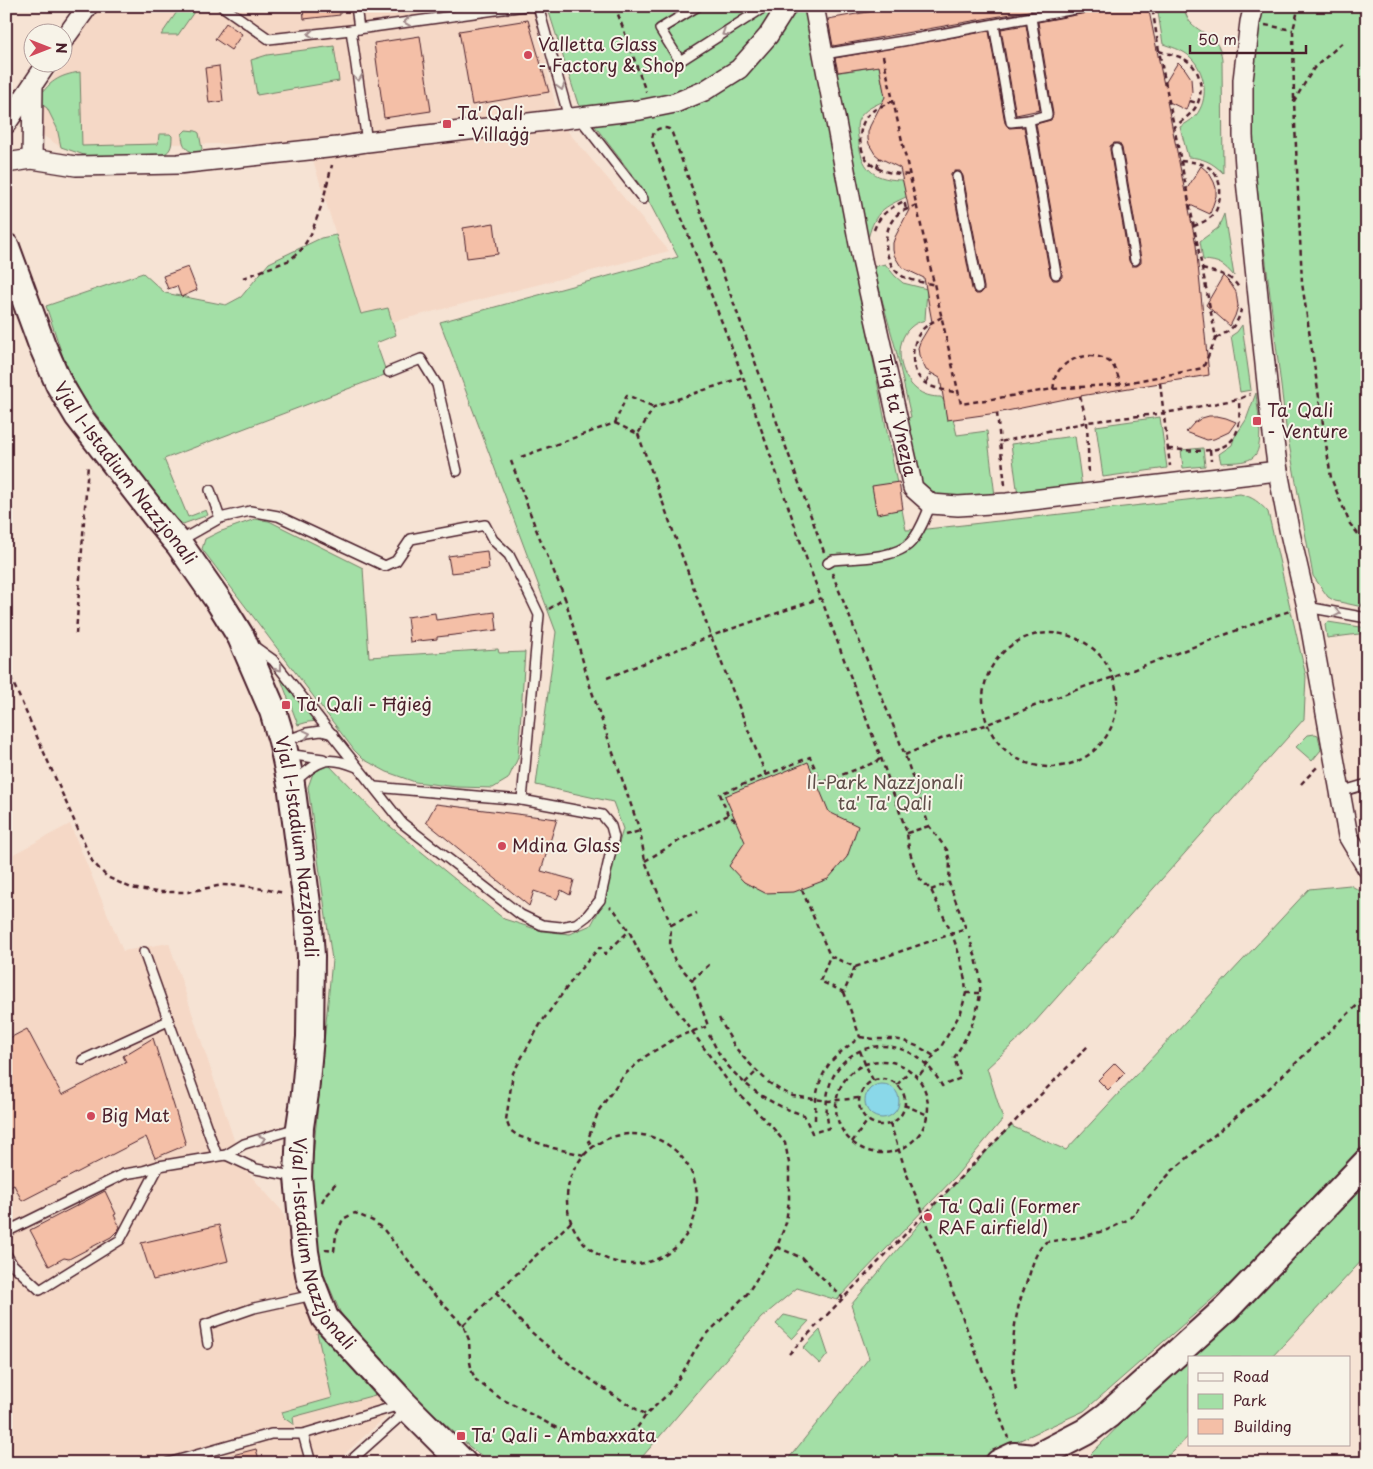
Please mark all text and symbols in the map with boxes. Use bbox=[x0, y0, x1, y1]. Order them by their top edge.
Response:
one-way arrow bbox=[403, 17, 411, 27]
north arrow bbox=[22, 22, 72, 72]
scale bar bbox=[1190, 22, 1307, 54]
one-way arrow bbox=[721, 26, 730, 36]
text: 50 m bbox=[1198, 27, 1237, 50]
one-way arrow bbox=[306, 28, 314, 39]
place label: Valletta Glass - Factory & Shop bbox=[538, 30, 684, 78]
text: N bbox=[51, 42, 72, 54]
marker: Valletta Glass - Factory & Shop bbox=[522, 49, 534, 61]
one-way arrow bbox=[352, 75, 363, 83]
one-way arrow bbox=[555, 82, 565, 90]
place label: Ta' Qali - Villaġġ bbox=[457, 99, 529, 147]
marker: Ta' Qali - Villaġġ bbox=[441, 118, 453, 130]
street label: Triq ta' Vnezja bbox=[872, 352, 925, 480]
street label: Vjal l-Istadium Nazzjonali bbox=[48, 376, 204, 569]
place label: Ta' Qali - Venture bbox=[1267, 396, 1348, 444]
marker: Ta' Qali - Venture bbox=[1251, 415, 1263, 427]
one-way arrow bbox=[1332, 607, 1341, 617]
one-way arrow bbox=[274, 662, 282, 671]
place label: Ta' Qali - Ħġieġ bbox=[296, 690, 432, 717]
marker: Ta' Qali - Ħġieġ bbox=[280, 699, 292, 711]
one-way arrow bbox=[303, 729, 312, 740]
street label: Vjal l-Istadium Nazzjonali bbox=[269, 733, 326, 959]
park label: Il-Park Nazzjonali ta' Ta' Qali bbox=[806, 768, 964, 816]
place label: Mdina Glass bbox=[512, 831, 620, 858]
marker: Mdina Glass bbox=[496, 840, 508, 852]
place label: Big Mat bbox=[101, 1101, 170, 1128]
marker: Big Mat bbox=[85, 1110, 97, 1122]
one-way arrow bbox=[257, 1134, 265, 1144]
street label: Vjal l-Istadium Nazzjonali bbox=[286, 1137, 363, 1355]
place label: Ta' Qali (Former RAF airfield) bbox=[938, 1192, 1080, 1240]
marker: Ta' Qali (Former RAF airfield) bbox=[922, 1211, 934, 1223]
legend bbox=[1188, 1356, 1350, 1446]
text: Road bbox=[1233, 1364, 1269, 1387]
text: Park bbox=[1233, 1388, 1267, 1411]
text: Building bbox=[1233, 1414, 1292, 1437]
place label: Ta' Qali - Ambaxxata bbox=[471, 1421, 657, 1448]
marker: Ta' Qali - Ambaxxata bbox=[455, 1430, 467, 1442]

